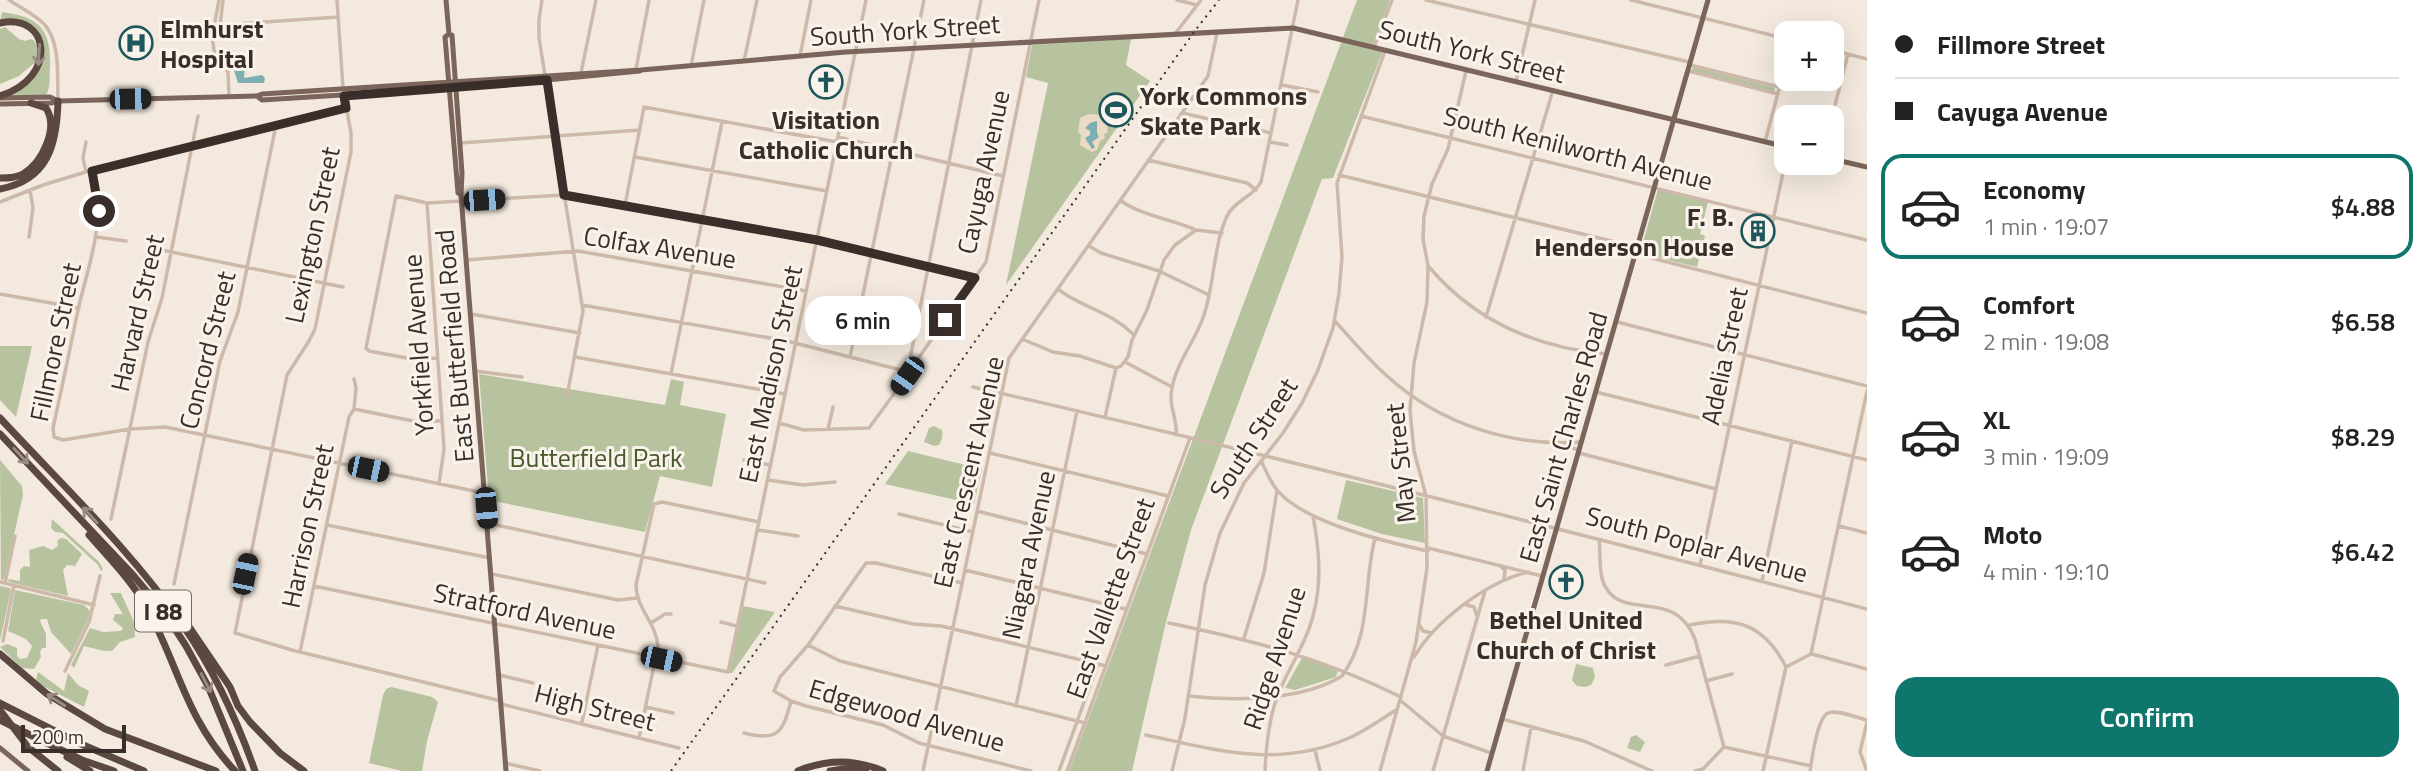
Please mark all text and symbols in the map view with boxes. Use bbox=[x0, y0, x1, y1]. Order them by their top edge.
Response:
street label: South York Street bbox=[809, 4, 1001, 56]
place label: Elmhurst Hospital bbox=[160, 9, 263, 78]
street label: South York Street bbox=[1375, 9, 1569, 93]
map controls bbox=[1774, 21, 1844, 175]
button: + bbox=[1774, 21, 1844, 91]
hospital icon: Elmhurst Hospital bbox=[117, 24, 155, 62]
text: Fillmore Street bbox=[1937, 25, 2105, 64]
one-way arrow bbox=[32, 43, 45, 66]
church icon: Visitation Catholic Church bbox=[807, 63, 845, 101]
place label: York Commons Skate Park bbox=[1140, 76, 1307, 145]
street label: Cayuga Avenue bbox=[947, 86, 1019, 258]
car bbox=[109, 88, 152, 110]
sports icon: York Commons Skate Park bbox=[1097, 91, 1135, 129]
text: Cayuga Avenue bbox=[1937, 92, 2108, 131]
street label: South Kenilworth Avenue bbox=[1439, 96, 1717, 200]
place label: Visitation Catholic Church bbox=[739, 100, 913, 169]
button: − bbox=[1774, 105, 1844, 175]
street label: Lexington Street bbox=[274, 143, 350, 327]
text: Economy bbox=[1983, 170, 2085, 209]
icon: car bbox=[1899, 175, 1962, 238]
text: $4.88 bbox=[2331, 187, 2395, 226]
car bbox=[463, 188, 506, 212]
route start bbox=[83, 195, 115, 227]
place label: F. B. Henderson House bbox=[1534, 197, 1734, 266]
text: 1 min · 19:07 bbox=[1983, 209, 2109, 244]
building icon: F. B. Henderson House bbox=[1739, 212, 1777, 250]
street label: Colfax Avenue bbox=[581, 216, 739, 278]
street label: East Butterfield Road bbox=[424, 228, 484, 464]
street label: Harvard Street bbox=[100, 231, 174, 395]
street label: Yorkfield Avenue bbox=[392, 253, 444, 437]
street label: Fillmore Street bbox=[19, 259, 91, 425]
street label: East Madison Street bbox=[728, 262, 812, 486]
street label: Concord Street bbox=[169, 267, 245, 433]
street label: Adelia Street bbox=[1690, 284, 1758, 428]
text: Comfort bbox=[1983, 285, 2075, 324]
icon: car bbox=[1899, 290, 1962, 353]
callout: 6 min bbox=[805, 296, 920, 344]
text: $6.58 bbox=[2331, 302, 2395, 341]
text: 6 min bbox=[835, 303, 891, 338]
route end bbox=[929, 304, 961, 336]
street label: East Saint Charles Road bbox=[1509, 307, 1617, 567]
text: 2 min · 19:08 bbox=[1983, 324, 2109, 359]
street label: East Crescent Avenue bbox=[922, 352, 1014, 592]
car bbox=[887, 353, 928, 399]
street label: South Street bbox=[1199, 370, 1307, 506]
text: XL bbox=[1983, 400, 2010, 439]
street label: May Street bbox=[1374, 401, 1426, 525]
icon: car bbox=[1899, 405, 1962, 468]
text: $8.29 bbox=[2331, 417, 2395, 456]
park label: Butterfield Park bbox=[510, 438, 682, 477]
text: 3 min · 19:09 bbox=[1983, 439, 2109, 474]
street label: Harrison Street bbox=[271, 440, 343, 612]
one-way arrow bbox=[12, 447, 29, 464]
car bbox=[346, 454, 391, 484]
street label: Niagara Avenue bbox=[991, 467, 1065, 643]
car bbox=[474, 486, 499, 530]
street label: East Vallette Street bbox=[1056, 492, 1164, 704]
street label: South Poplar Avenue bbox=[1582, 496, 1812, 592]
one-way arrow bbox=[82, 507, 99, 524]
text: Moto bbox=[1983, 515, 2042, 554]
icon: car bbox=[1899, 520, 1962, 583]
text: $6.42 bbox=[2331, 532, 2395, 571]
car bbox=[231, 551, 260, 597]
text: 4 min · 19:10 bbox=[1983, 554, 2109, 589]
church icon: Bethel United Church of Christ bbox=[1547, 563, 1585, 601]
street label: Stratford Avenue bbox=[430, 573, 620, 649]
street label: Ridge Avenue bbox=[1232, 581, 1316, 735]
road number: I 88 bbox=[135, 590, 191, 632]
place label: Bethel United Church of Christ bbox=[1476, 600, 1656, 669]
car bbox=[639, 644, 684, 674]
street label: Edgewood Avenue bbox=[804, 668, 1010, 762]
one-way arrow bbox=[200, 672, 214, 693]
street label: High Street bbox=[530, 673, 660, 741]
button: Confirm bbox=[1895, 677, 2399, 757]
one-way arrow bbox=[47, 692, 66, 707]
scale bar bbox=[21, 722, 126, 754]
text: 200 m bbox=[32, 722, 84, 751]

